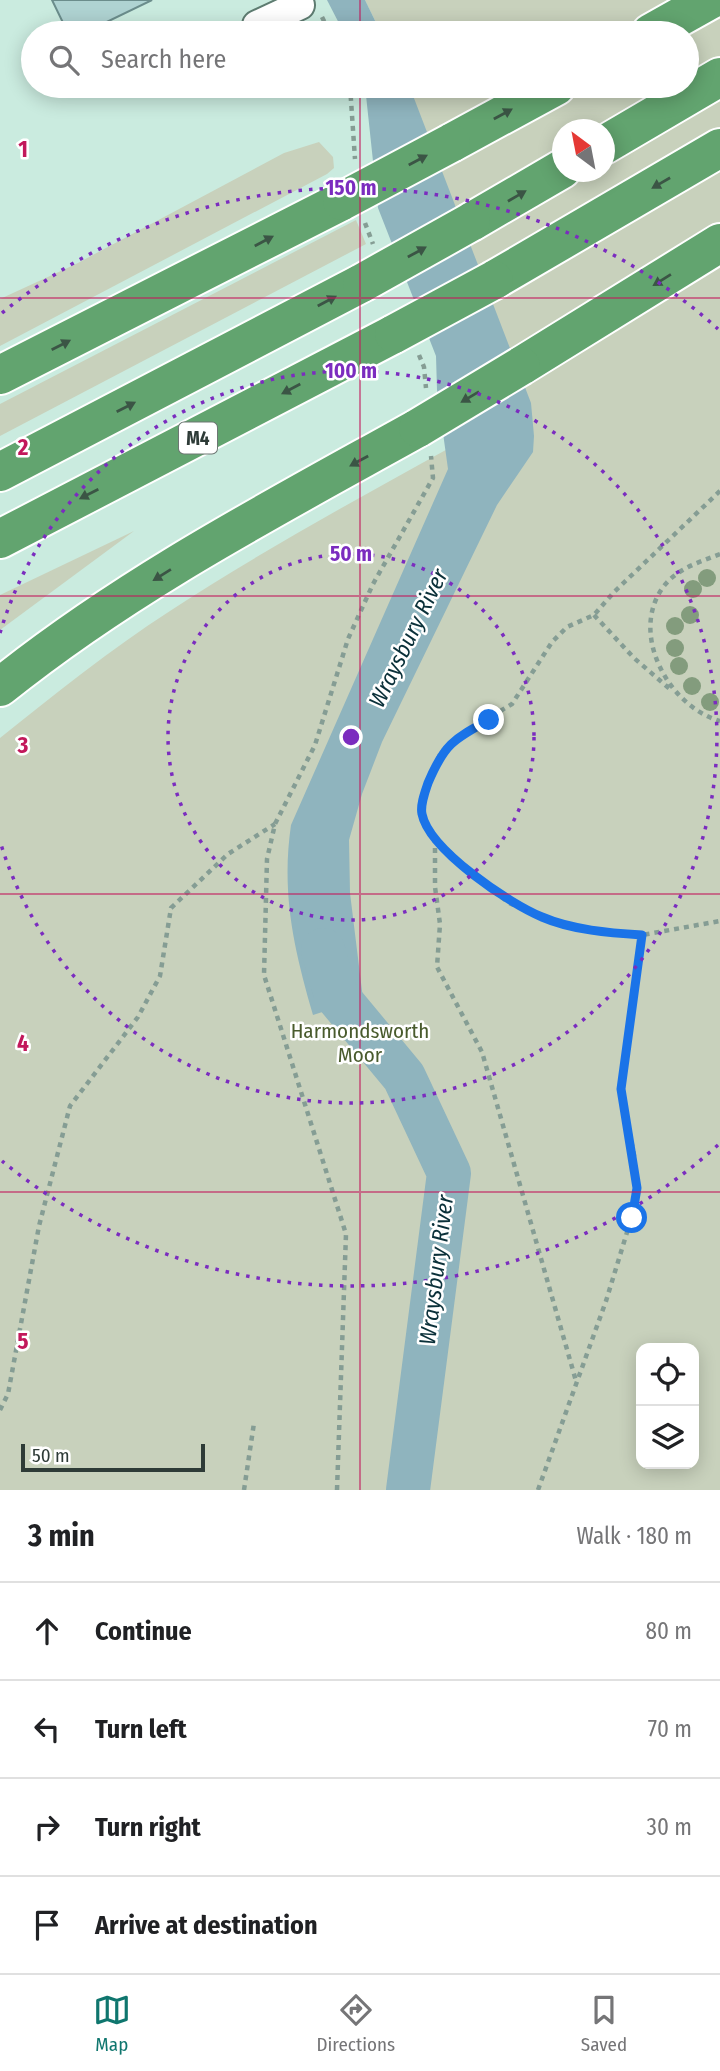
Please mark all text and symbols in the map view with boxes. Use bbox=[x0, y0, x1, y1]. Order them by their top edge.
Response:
search box bbox=[21, 21, 699, 98]
icon: search bbox=[45, 41, 83, 79]
text: Search here bbox=[101, 44, 226, 75]
one-way arrow bbox=[494, 108, 513, 120]
north arrow bbox=[552, 119, 615, 182]
text: 1 bbox=[18, 135, 28, 163]
one-way arrow bbox=[408, 154, 428, 166]
text: 150 m bbox=[325, 175, 377, 201]
one-way arrow bbox=[651, 177, 671, 189]
one-way arrow bbox=[507, 189, 526, 202]
one-way arrow bbox=[254, 236, 274, 247]
one-way arrow bbox=[407, 246, 426, 258]
one-way arrow bbox=[653, 273, 672, 286]
one-way arrow bbox=[317, 295, 337, 307]
one-way arrow bbox=[51, 339, 71, 350]
text: 100 m bbox=[325, 358, 377, 384]
one-way arrow bbox=[281, 383, 301, 395]
one-way arrow bbox=[460, 391, 479, 403]
one-way arrow bbox=[116, 401, 136, 413]
road number: M4 bbox=[179, 422, 217, 453]
text: 2 bbox=[17, 433, 29, 461]
one-way arrow bbox=[349, 455, 369, 467]
one-way arrow bbox=[79, 488, 99, 499]
text: 50 m bbox=[330, 541, 372, 567]
water label: Wraysbury River bbox=[362, 563, 454, 712]
one-way arrow bbox=[152, 568, 172, 581]
route end bbox=[473, 704, 504, 735]
centre of rings bbox=[339, 725, 363, 749]
text: 3 bbox=[17, 731, 29, 759]
park label: Harmondsworth Moor bbox=[291, 1018, 429, 1068]
text: 4 bbox=[17, 1029, 29, 1057]
water label: Wraysbury River bbox=[413, 1193, 459, 1346]
route start bbox=[616, 1202, 647, 1233]
text: 5 bbox=[17, 1327, 29, 1355]
map controls bbox=[636, 1343, 699, 1469]
button: locate bbox=[636, 1343, 699, 1406]
button: layers bbox=[636, 1406, 699, 1469]
scale bar bbox=[21, 1441, 205, 1473]
text: 50 m bbox=[32, 1444, 70, 1467]
text: 3 min bbox=[28, 1518, 95, 1554]
text: Walk · 180 m bbox=[576, 1522, 692, 1550]
icon: ahead bbox=[28, 1612, 66, 1650]
text: Continue bbox=[95, 1616, 192, 1647]
text: 80 m bbox=[645, 1617, 692, 1645]
icon: left bbox=[28, 1710, 66, 1748]
text: Turn left bbox=[95, 1714, 187, 1745]
text: 70 m bbox=[648, 1715, 692, 1743]
icon: right bbox=[28, 1808, 66, 1846]
text: Turn right bbox=[95, 1812, 201, 1843]
text: 30 m bbox=[647, 1813, 692, 1841]
icon: arrive bbox=[28, 1906, 66, 1944]
text: Arrive at destination bbox=[95, 1910, 318, 1941]
tab: Map bbox=[93, 1991, 131, 2056]
tab: Directions bbox=[317, 1991, 395, 2056]
tab: Saved bbox=[581, 1991, 627, 2056]

